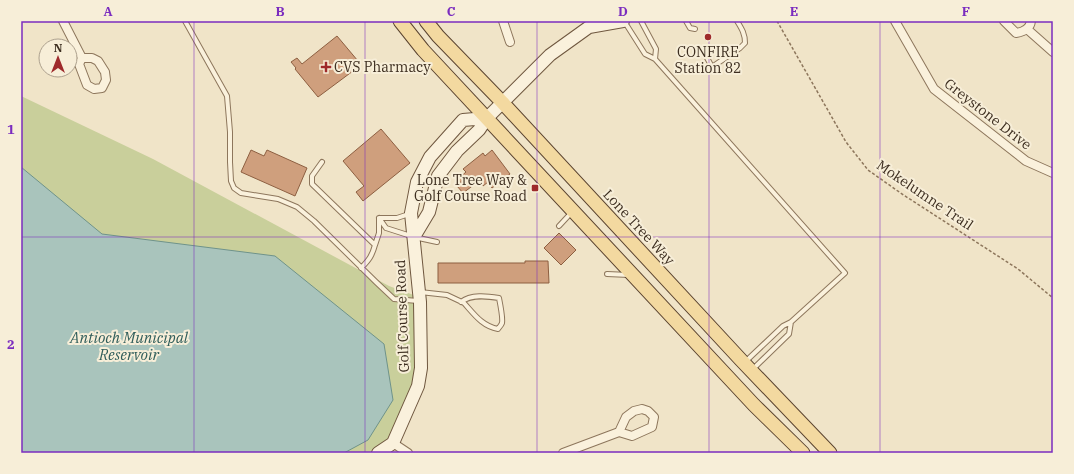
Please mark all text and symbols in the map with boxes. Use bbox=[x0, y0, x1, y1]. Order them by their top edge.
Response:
text: A bbox=[103, 3, 113, 20]
text: B bbox=[275, 3, 285, 20]
text: C bbox=[447, 3, 456, 20]
text: D bbox=[618, 3, 628, 20]
text: E bbox=[790, 3, 798, 20]
text: F bbox=[962, 3, 970, 20]
marker: CONFIRE Station 82 bbox=[703, 32, 713, 42]
north arrow bbox=[38, 38, 78, 78]
text: N bbox=[54, 41, 63, 55]
place label: CONFIRE Station 82 bbox=[675, 43, 741, 77]
place label: CVS Pharmacy bbox=[334, 58, 431, 76]
marker: CVS Pharmacy bbox=[321, 62, 331, 72]
street label: Greystone Drive bbox=[941, 74, 1035, 154]
text: 1 bbox=[7, 121, 15, 138]
street label: Mokelumne Trail bbox=[873, 156, 977, 234]
place label: Lone Tree Way & Golf Course Road bbox=[414, 171, 527, 205]
marker: Lone Tree Way & Golf Course Road bbox=[530, 183, 540, 193]
street label: Lone Tree Way bbox=[599, 185, 679, 269]
street label: Golf Course Road bbox=[391, 259, 413, 373]
water label: Antioch Municipal Reservoir bbox=[69, 328, 189, 364]
text: 2 bbox=[7, 336, 15, 353]

